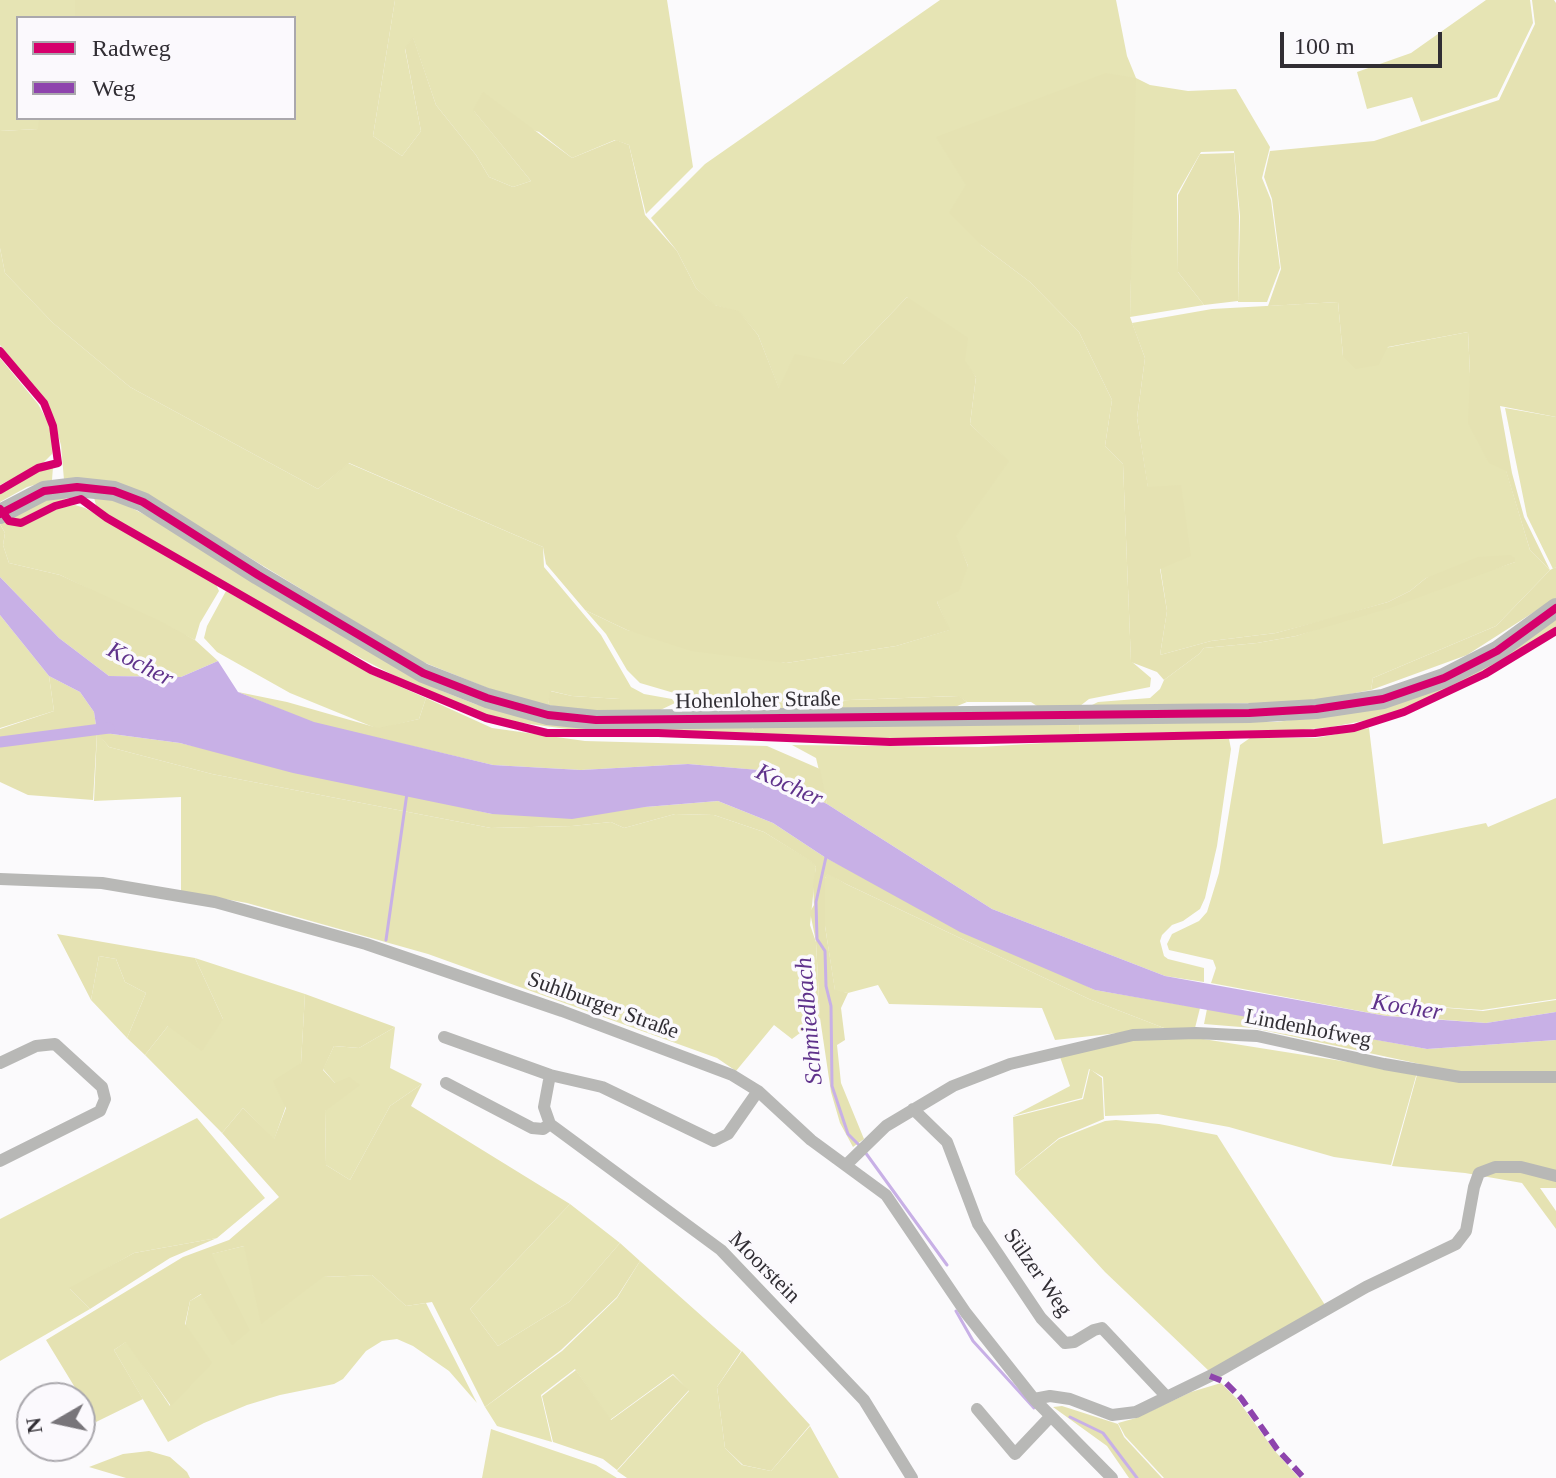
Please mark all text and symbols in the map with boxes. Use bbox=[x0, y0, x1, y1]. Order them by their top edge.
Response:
legend bbox=[16, 16, 296, 120]
scale bar bbox=[1284, 16, 1446, 66]
text: 100 m bbox=[1294, 33, 1355, 59]
text: Radweg bbox=[92, 35, 171, 61]
text: Weg bbox=[92, 75, 135, 101]
water label: Kocher bbox=[102, 636, 178, 694]
street label: Hohenloher Straße bbox=[675, 686, 841, 716]
water label: Kocher bbox=[751, 758, 827, 814]
water label: Schmiedbach bbox=[790, 956, 830, 1086]
street label: Suhlburger Straße bbox=[524, 966, 682, 1046]
water label: Kocher bbox=[1370, 988, 1444, 1028]
street label: Lindenhofweg bbox=[1243, 1004, 1373, 1054]
street label: Sülzer Weg bbox=[997, 1224, 1077, 1322]
street label: Moorstein bbox=[723, 1227, 805, 1309]
north arrow bbox=[16, 1382, 96, 1462]
text: N bbox=[20, 1416, 47, 1435]

